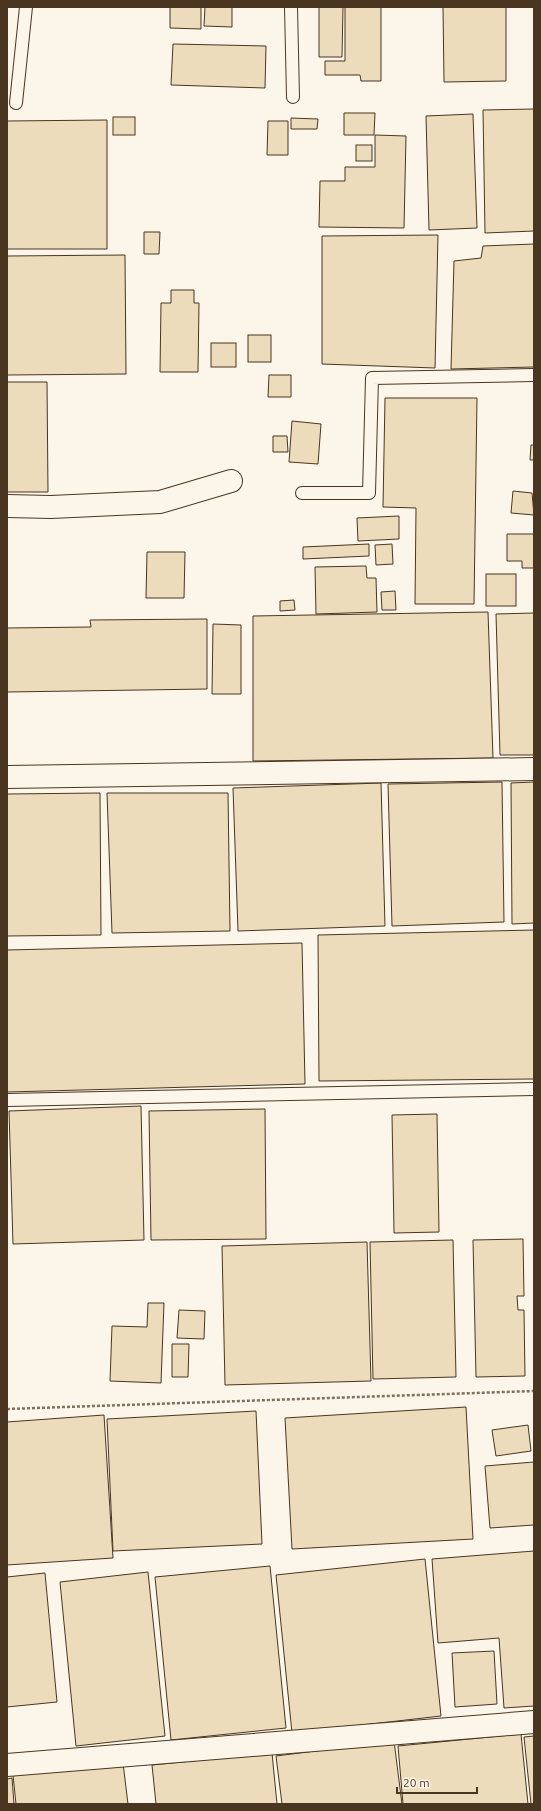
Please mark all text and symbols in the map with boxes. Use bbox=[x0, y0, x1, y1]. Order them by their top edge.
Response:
scale bar bbox=[397, 1769, 477, 1795]
text: 20 m bbox=[403, 1776, 430, 1789]

